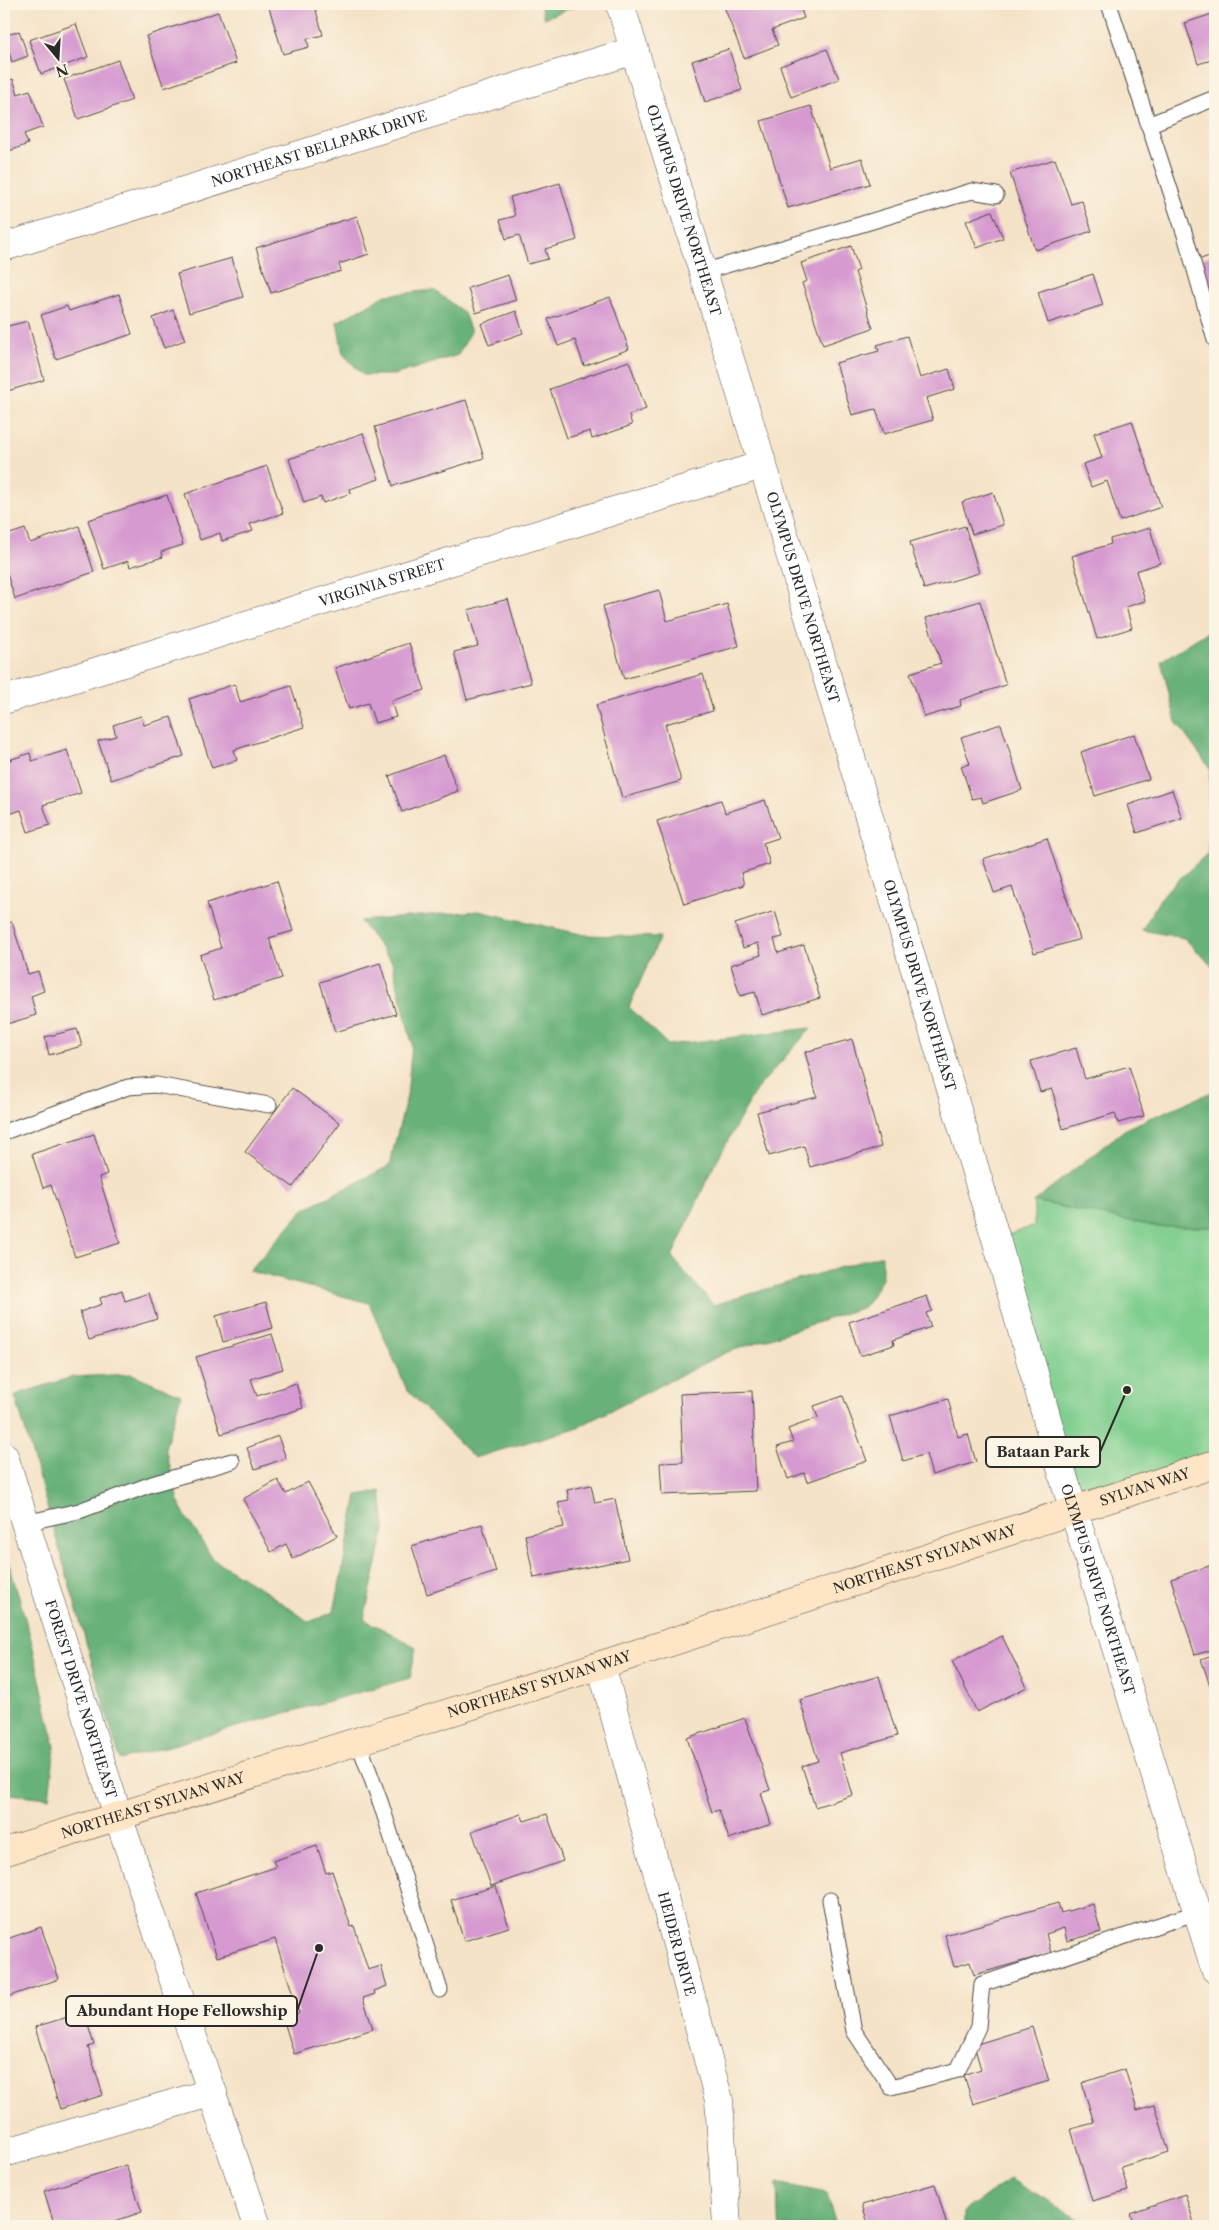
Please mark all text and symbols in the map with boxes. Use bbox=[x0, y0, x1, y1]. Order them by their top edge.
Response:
north arrow bbox=[32, 32, 82, 82]
text: N bbox=[53, 60, 71, 81]
street label: OLYMPUS DRIVE NORTHEAST bbox=[643, 102, 725, 319]
street label: NORTHEAST BELLPARK DRIVE bbox=[209, 106, 429, 191]
street label: OLYMPUS DRIVE NORTHEAST bbox=[763, 489, 843, 706]
street label: VIRGINIA STREET bbox=[316, 555, 448, 611]
street label: OLYMPUS DRIVE NORTHEAST bbox=[879, 877, 960, 1094]
callout: Bataan Park bbox=[986, 1437, 1100, 1467]
text: Bataan Park bbox=[996, 1442, 1091, 1461]
street label: SYLVAN WAY bbox=[1098, 1463, 1193, 1510]
street label: OLYMPUS DRIVE NORTHEAST bbox=[1057, 1482, 1139, 1698]
street label: NORTHEAST SYLVAN WAY bbox=[831, 1520, 1019, 1597]
street label: FOREST DRIVE NORTHEAST bbox=[41, 1598, 121, 1801]
street label: NORTHEAST SYLVAN WAY bbox=[445, 1646, 635, 1722]
street label: NORTHEAST SYLVAN WAY bbox=[59, 1768, 248, 1843]
street label: HEIDER DRIVE bbox=[654, 1890, 699, 1998]
callout: Abundant Hope Fellowship bbox=[66, 1996, 297, 2026]
text: Abundant Hope Fellowship bbox=[76, 2001, 288, 2020]

